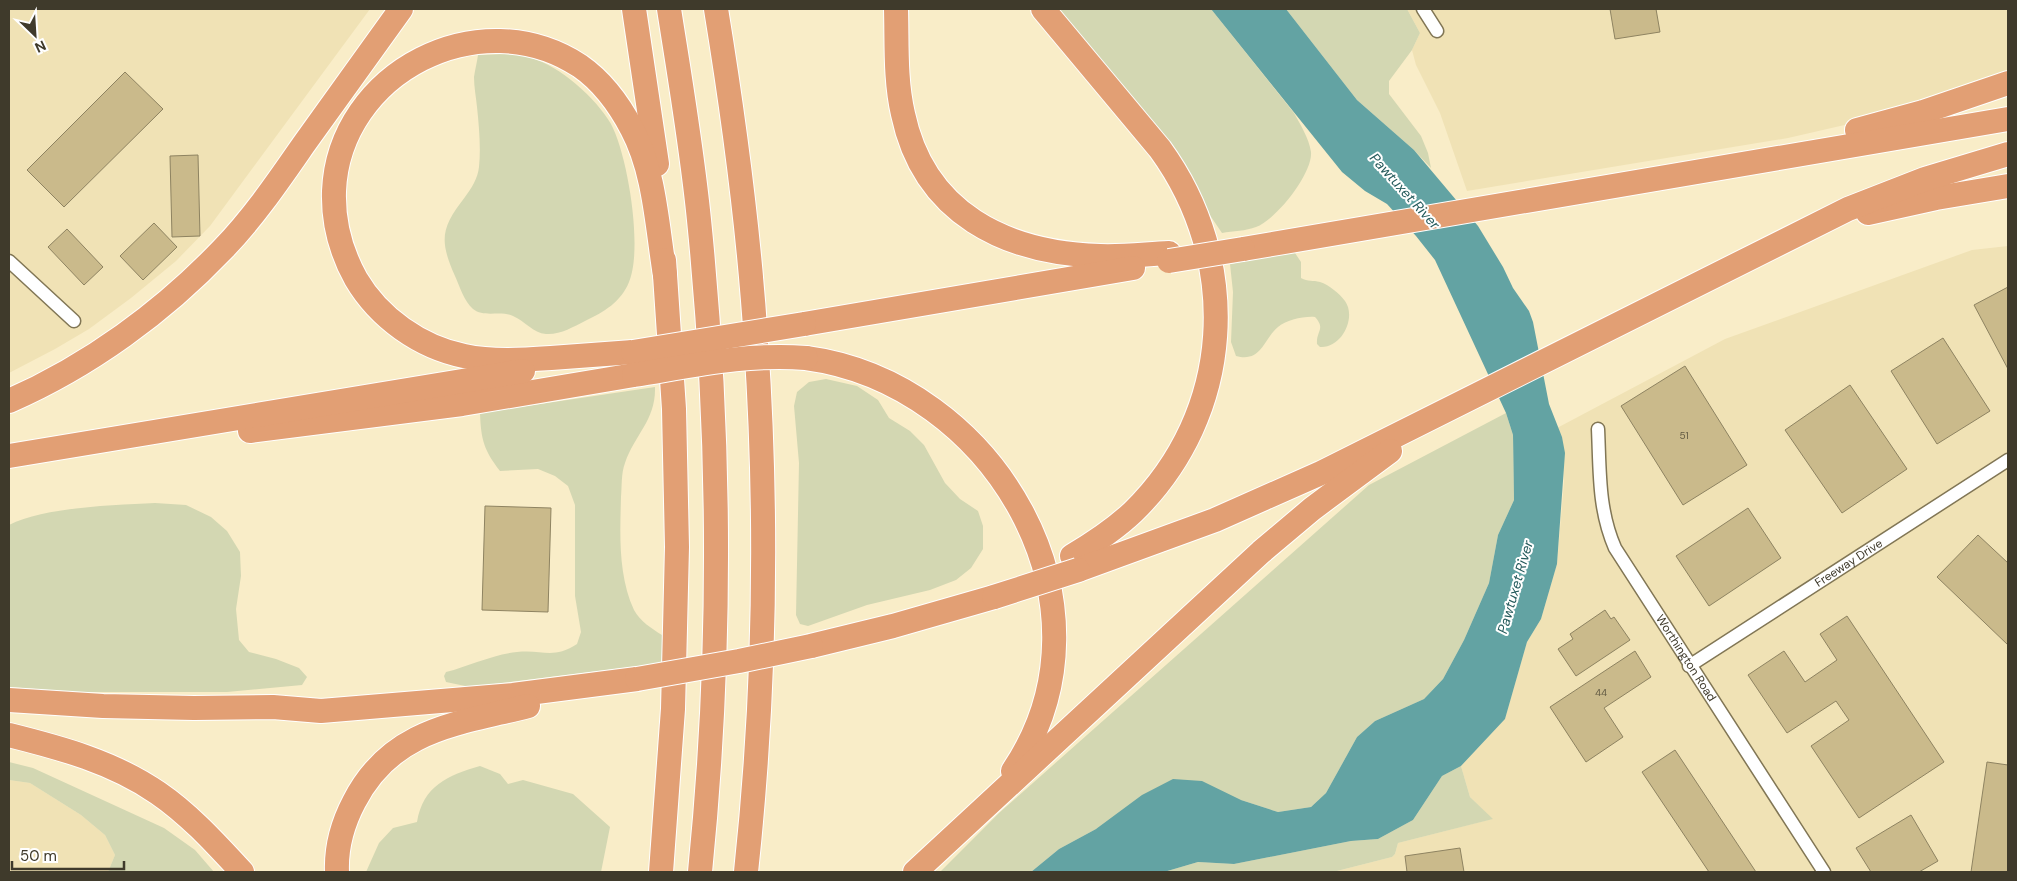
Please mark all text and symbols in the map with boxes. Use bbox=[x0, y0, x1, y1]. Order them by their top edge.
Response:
north arrow bbox=[10, 10, 60, 60]
text: N bbox=[32, 36, 49, 57]
water label: Pawtuxet River bbox=[1366, 149, 1444, 233]
house number: 51 bbox=[1679, 429, 1689, 442]
street label: Freeway Drive bbox=[1812, 535, 1886, 591]
water label: Pawtuxet River bbox=[1493, 538, 1537, 636]
street label: Worthington Road bbox=[1652, 612, 1720, 705]
house number: 44 bbox=[1595, 686, 1607, 699]
scale bar bbox=[12, 838, 125, 870]
text: 50 m bbox=[20, 846, 57, 866]

